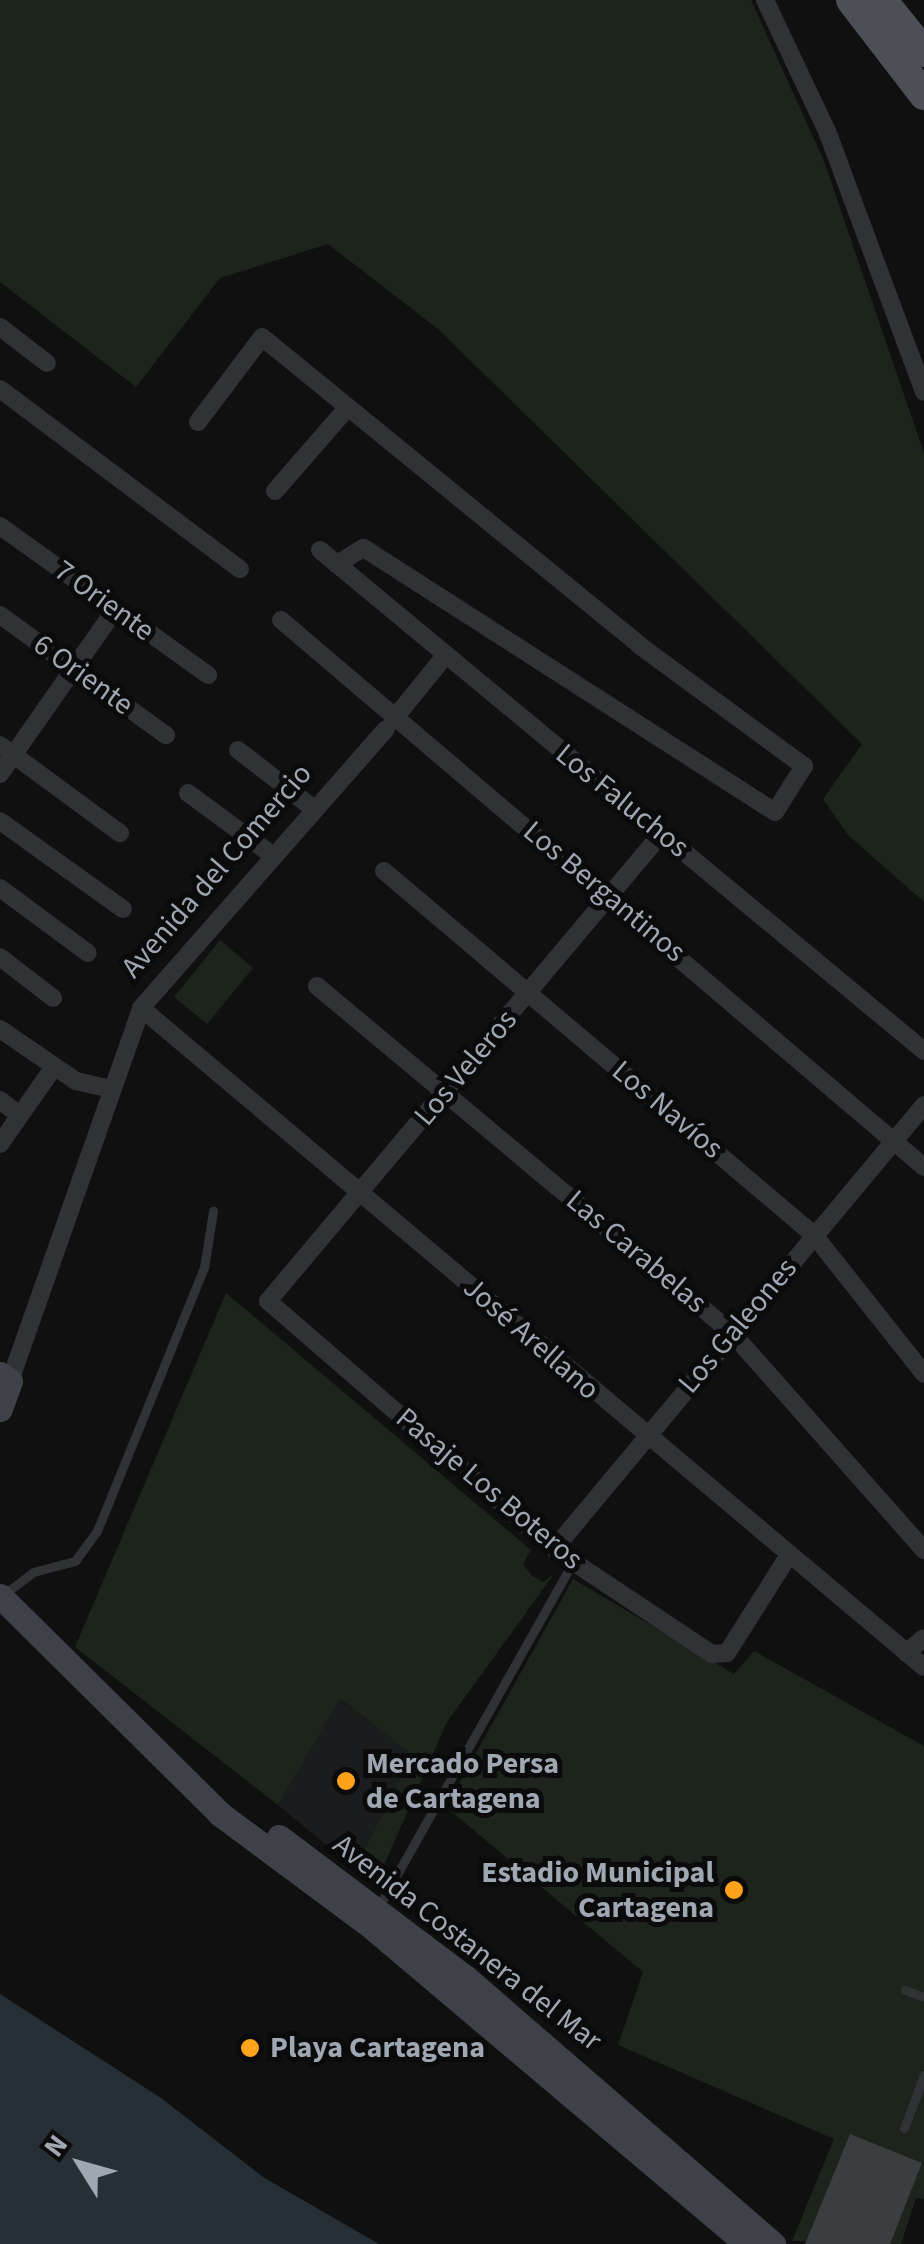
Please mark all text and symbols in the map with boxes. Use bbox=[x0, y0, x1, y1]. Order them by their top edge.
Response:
street label: 7 Oriente bbox=[47, 553, 161, 649]
street label: 6 Oriente bbox=[26, 627, 140, 723]
street label: Los Faluchos bbox=[548, 736, 696, 866]
street label: Avenida del Comercio bbox=[114, 756, 320, 986]
street label: Los Bergantinos bbox=[516, 814, 692, 970]
street label: Los Veleros bbox=[407, 1003, 525, 1133]
street label: Los Navíos bbox=[604, 1053, 730, 1167]
street label: Las Carabelas bbox=[558, 1183, 714, 1321]
street label: Los Galeones bbox=[671, 1251, 805, 1401]
street label: José Arellano bbox=[456, 1270, 606, 1408]
street label: Pasaje Los Boteros bbox=[388, 1400, 590, 1578]
place label: Mercado Persa de Cartagena bbox=[366, 1746, 559, 1816]
marker: Mercado Persa de Cartagena bbox=[335, 1770, 357, 1792]
street label: Avenida Costanera del Mar bbox=[326, 1827, 608, 2059]
place label: Estadio Municipal Cartagena bbox=[481, 1855, 714, 1926]
marker: Estadio Municipal Cartagena bbox=[723, 1879, 745, 1901]
place label: Playa Cartagena bbox=[270, 2030, 485, 2066]
marker: Playa Cartagena bbox=[239, 2037, 261, 2059]
north arrow bbox=[30, 2114, 130, 2214]
text: N bbox=[34, 2126, 78, 2165]

